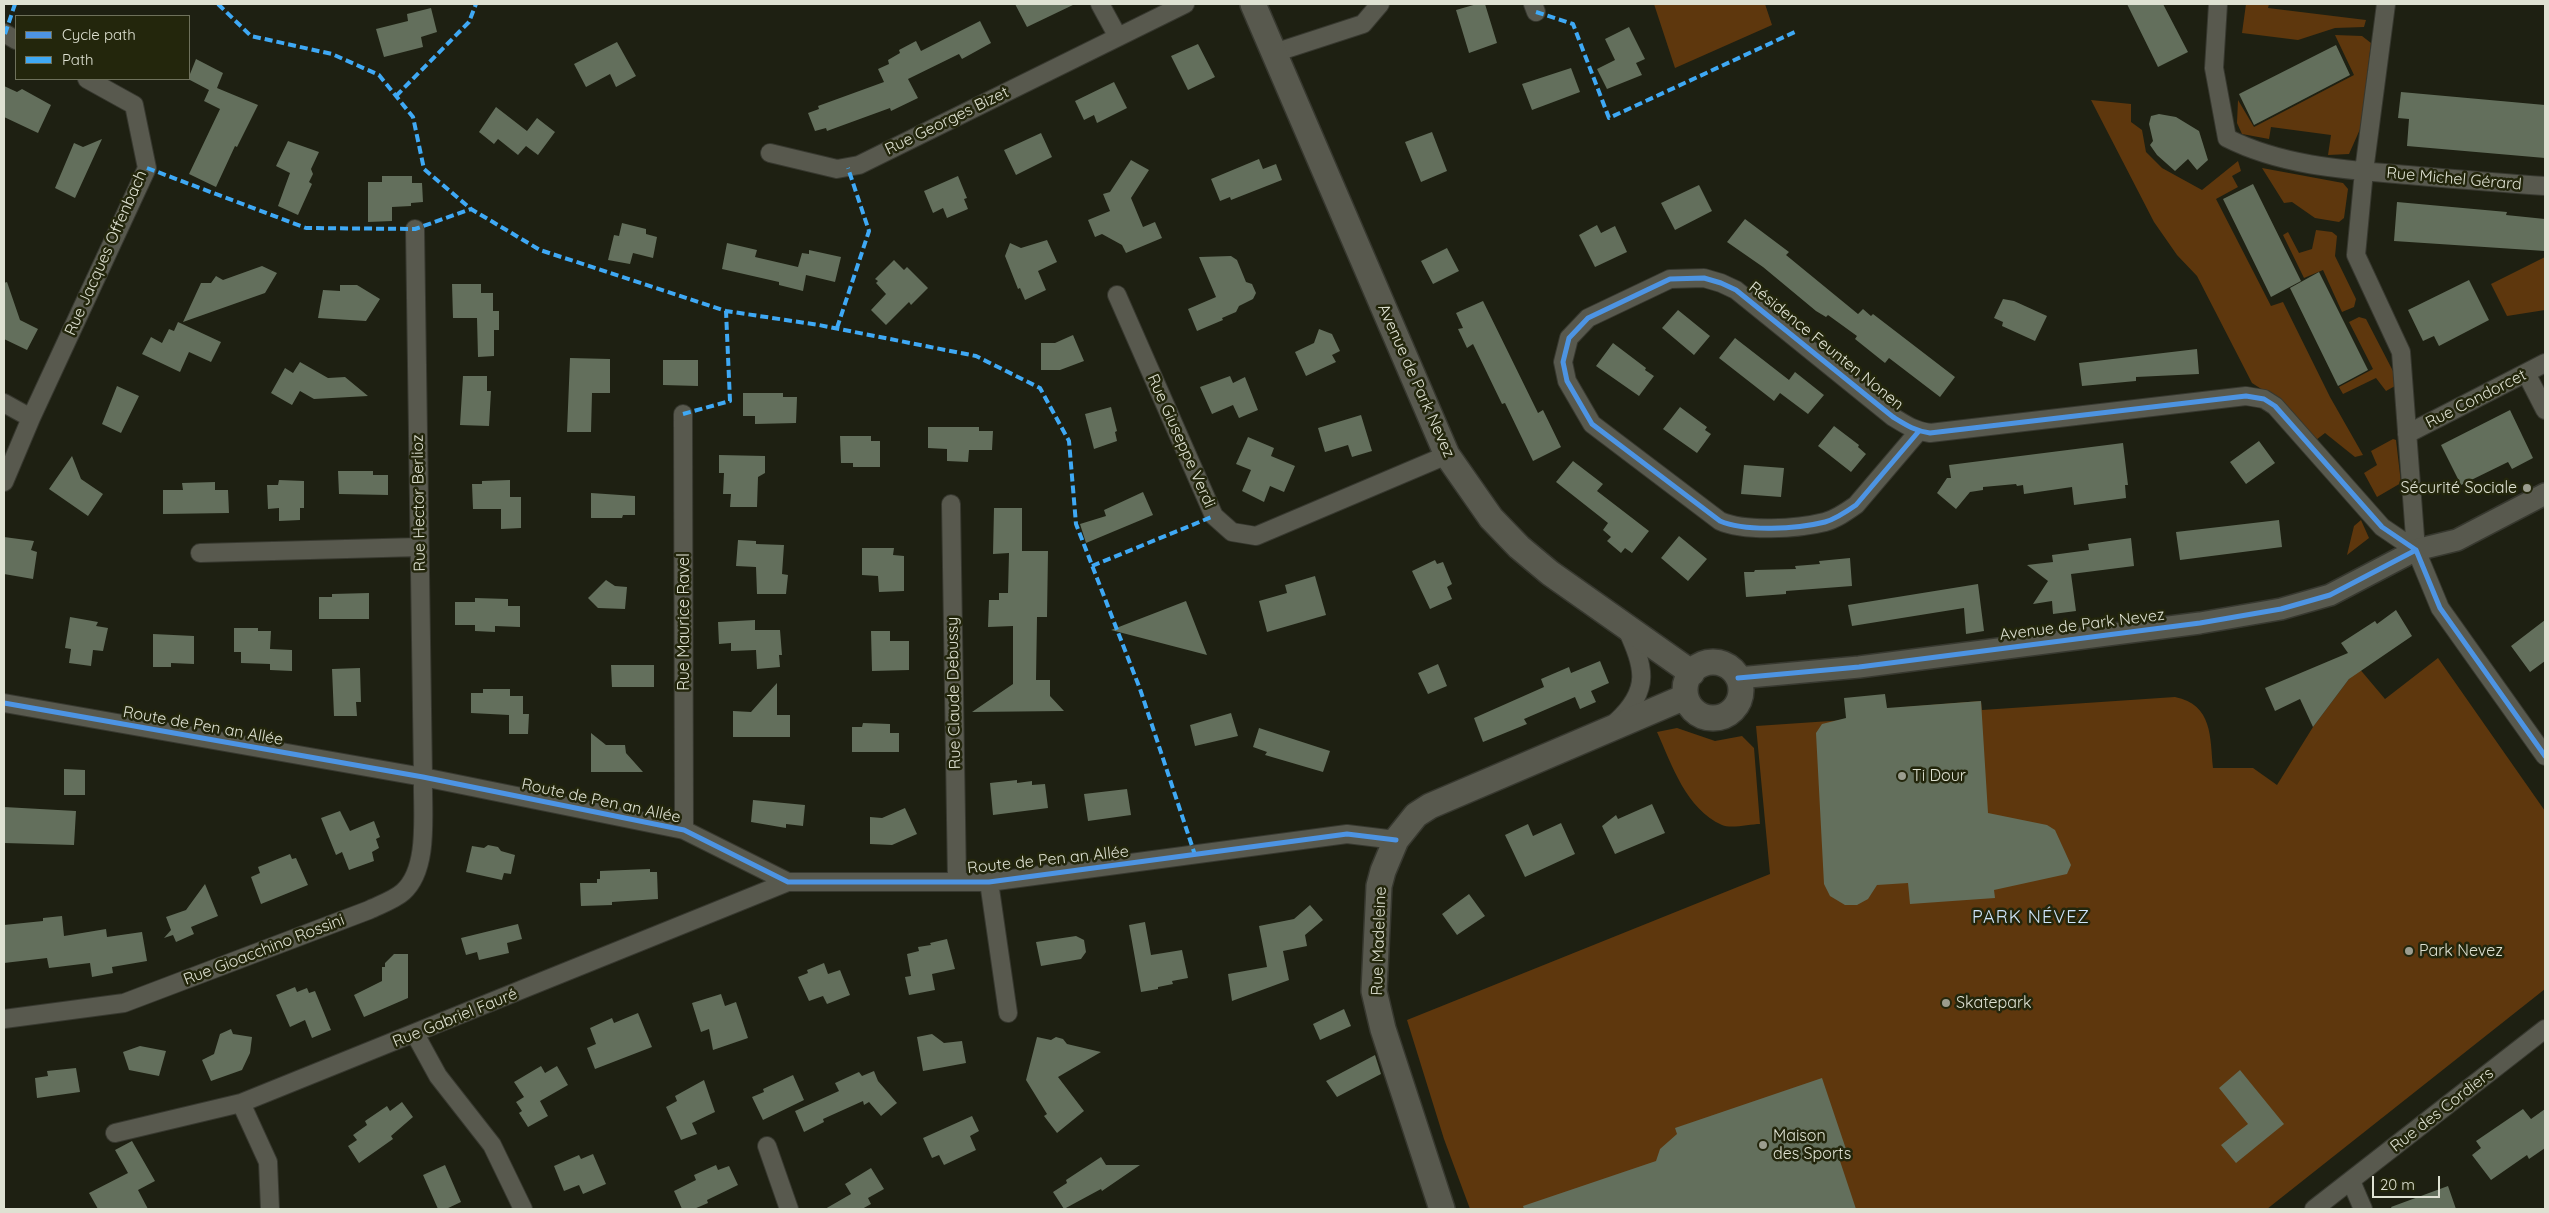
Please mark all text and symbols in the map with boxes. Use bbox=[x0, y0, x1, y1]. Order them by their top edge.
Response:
legend bbox=[15, 15, 190, 80]
text: Cycle path bbox=[62, 25, 136, 44]
text: Path bbox=[62, 50, 94, 69]
street label: Rue Georges Bizet bbox=[882, 83, 1012, 159]
street label: Rue Michel Gérard bbox=[2386, 164, 2522, 194]
street label: Rue Jacques Offenbach bbox=[61, 167, 151, 339]
street label: Résidence Feunten Nonen bbox=[1745, 278, 1907, 414]
street label: Avenue de Park Nevez bbox=[1373, 301, 1459, 461]
street label: Rue Condorcet bbox=[2422, 365, 2530, 433]
street label: Rue Giuseppe Verdi bbox=[1143, 371, 1219, 511]
street label: Rue Hector Berlioz bbox=[408, 434, 430, 572]
place label: Sécurité Sociale bbox=[2401, 478, 2517, 498]
marker: Sécurité Sociale bbox=[2521, 482, 2533, 494]
street label: Rue Maurice Ravel bbox=[674, 553, 694, 691]
street label: Avenue de Park Nevez bbox=[1998, 605, 2166, 645]
street label: Rue Claude Debussy bbox=[943, 617, 965, 769]
street label: Route de Pen an Allée bbox=[121, 702, 285, 750]
place label: Ti Dour bbox=[1912, 766, 1966, 786]
marker: Ti Dour bbox=[1896, 770, 1908, 782]
street label: Route de Pen an Allée bbox=[520, 775, 682, 827]
street label: Route de Pen an Allée bbox=[966, 842, 1130, 878]
street label: Rue Madeleine bbox=[1368, 886, 1390, 996]
district label: PARK NÉVEZ bbox=[1971, 907, 2091, 929]
street label: Rue Gioacchino Rossini bbox=[181, 910, 347, 990]
place label: Park Nevez bbox=[2419, 941, 2503, 961]
marker: Park Nevez bbox=[2403, 945, 2415, 957]
street label: Rue Gabriel Fauré bbox=[390, 984, 520, 1052]
place label: Skatepark bbox=[1956, 993, 2032, 1013]
marker: Skatepark bbox=[1940, 997, 1952, 1009]
street label: Rue des Cordiers bbox=[2387, 1064, 2497, 1156]
place label: Maison des Sports bbox=[1773, 1126, 1851, 1164]
marker: Maison des Sports bbox=[1757, 1139, 1769, 1151]
scale bar bbox=[2374, 1166, 2442, 1198]
text: 20 m bbox=[2380, 1175, 2415, 1194]

